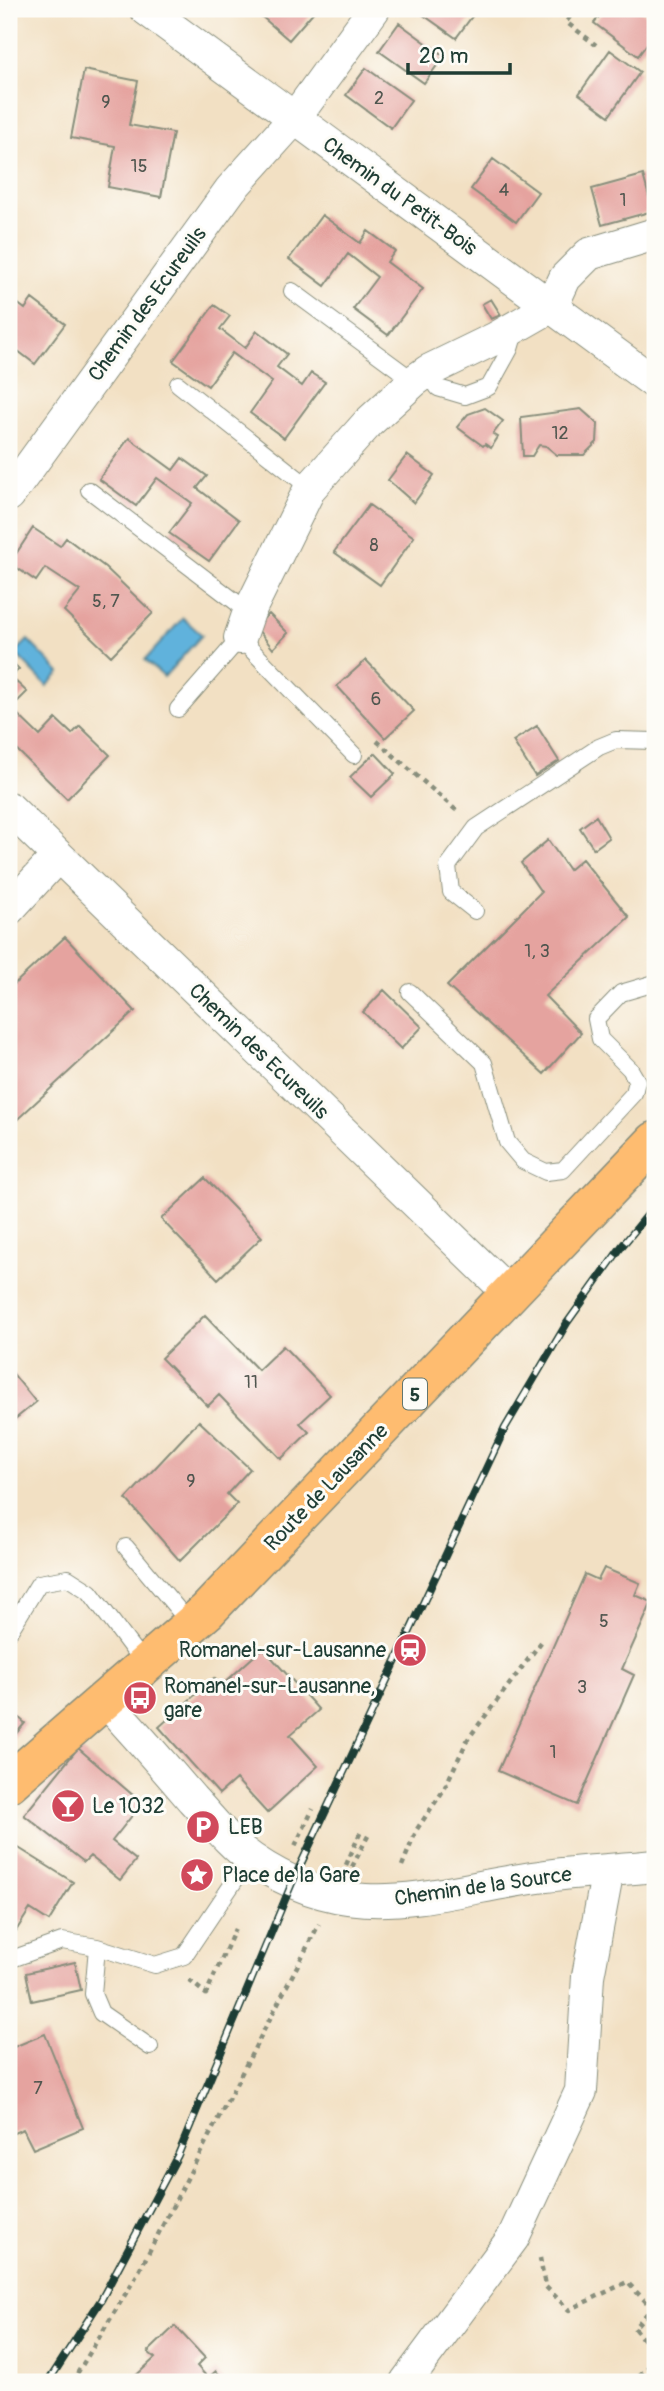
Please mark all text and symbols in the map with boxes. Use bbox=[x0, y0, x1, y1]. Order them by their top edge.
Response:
scale bar bbox=[408, 32, 510, 76]
text: 20 m bbox=[419, 43, 468, 70]
house number: 2 bbox=[374, 87, 384, 110]
house number: 9 bbox=[101, 91, 111, 114]
street label: Chemin du Petit-Bois bbox=[317, 131, 483, 262]
house number: 15 bbox=[131, 155, 147, 178]
house number: 4 bbox=[499, 179, 510, 202]
house number: 1 bbox=[619, 189, 627, 212]
street label: Chemin des Ecureuils bbox=[82, 221, 213, 387]
house number: 12 bbox=[551, 422, 569, 445]
house number: 8 bbox=[369, 534, 379, 557]
house number: 5, 7 bbox=[92, 590, 120, 613]
house number: 6 bbox=[371, 688, 381, 711]
house number: 1, 3 bbox=[524, 940, 550, 963]
street label: Chemin des Ecureuils bbox=[183, 978, 335, 1126]
house number: 11 bbox=[244, 1371, 258, 1394]
road number: 5 bbox=[403, 1378, 427, 1410]
street label: Route de Lausanne bbox=[259, 1417, 395, 1557]
house number: 9 bbox=[186, 1470, 196, 1493]
house number: 5 bbox=[599, 1610, 609, 1633]
station icon: Romanel-sur-Lausanne bbox=[391, 1631, 429, 1669]
place label: Romanel-sur-Lausanne bbox=[179, 1637, 387, 1664]
place label: Romanel-sur-Lausanne, gare bbox=[164, 1673, 375, 1724]
house number: 3 bbox=[577, 1676, 587, 1699]
bus stop icon: Romanel-sur-Lausanne, gare bbox=[121, 1679, 159, 1717]
house number: 1 bbox=[549, 1741, 557, 1764]
bar icon: Le 1032 bbox=[49, 1787, 87, 1825]
place label: Le 1032 bbox=[92, 1793, 165, 1820]
parking icon: LEB bbox=[184, 1808, 222, 1846]
place label: LEB bbox=[228, 1814, 263, 1841]
place icon: Place de la Gare bbox=[178, 1856, 216, 1894]
street label: Chemin de la Source bbox=[393, 1861, 574, 1912]
place label: Place de la Gare bbox=[222, 1862, 360, 1889]
house number: 7 bbox=[33, 2077, 43, 2100]

